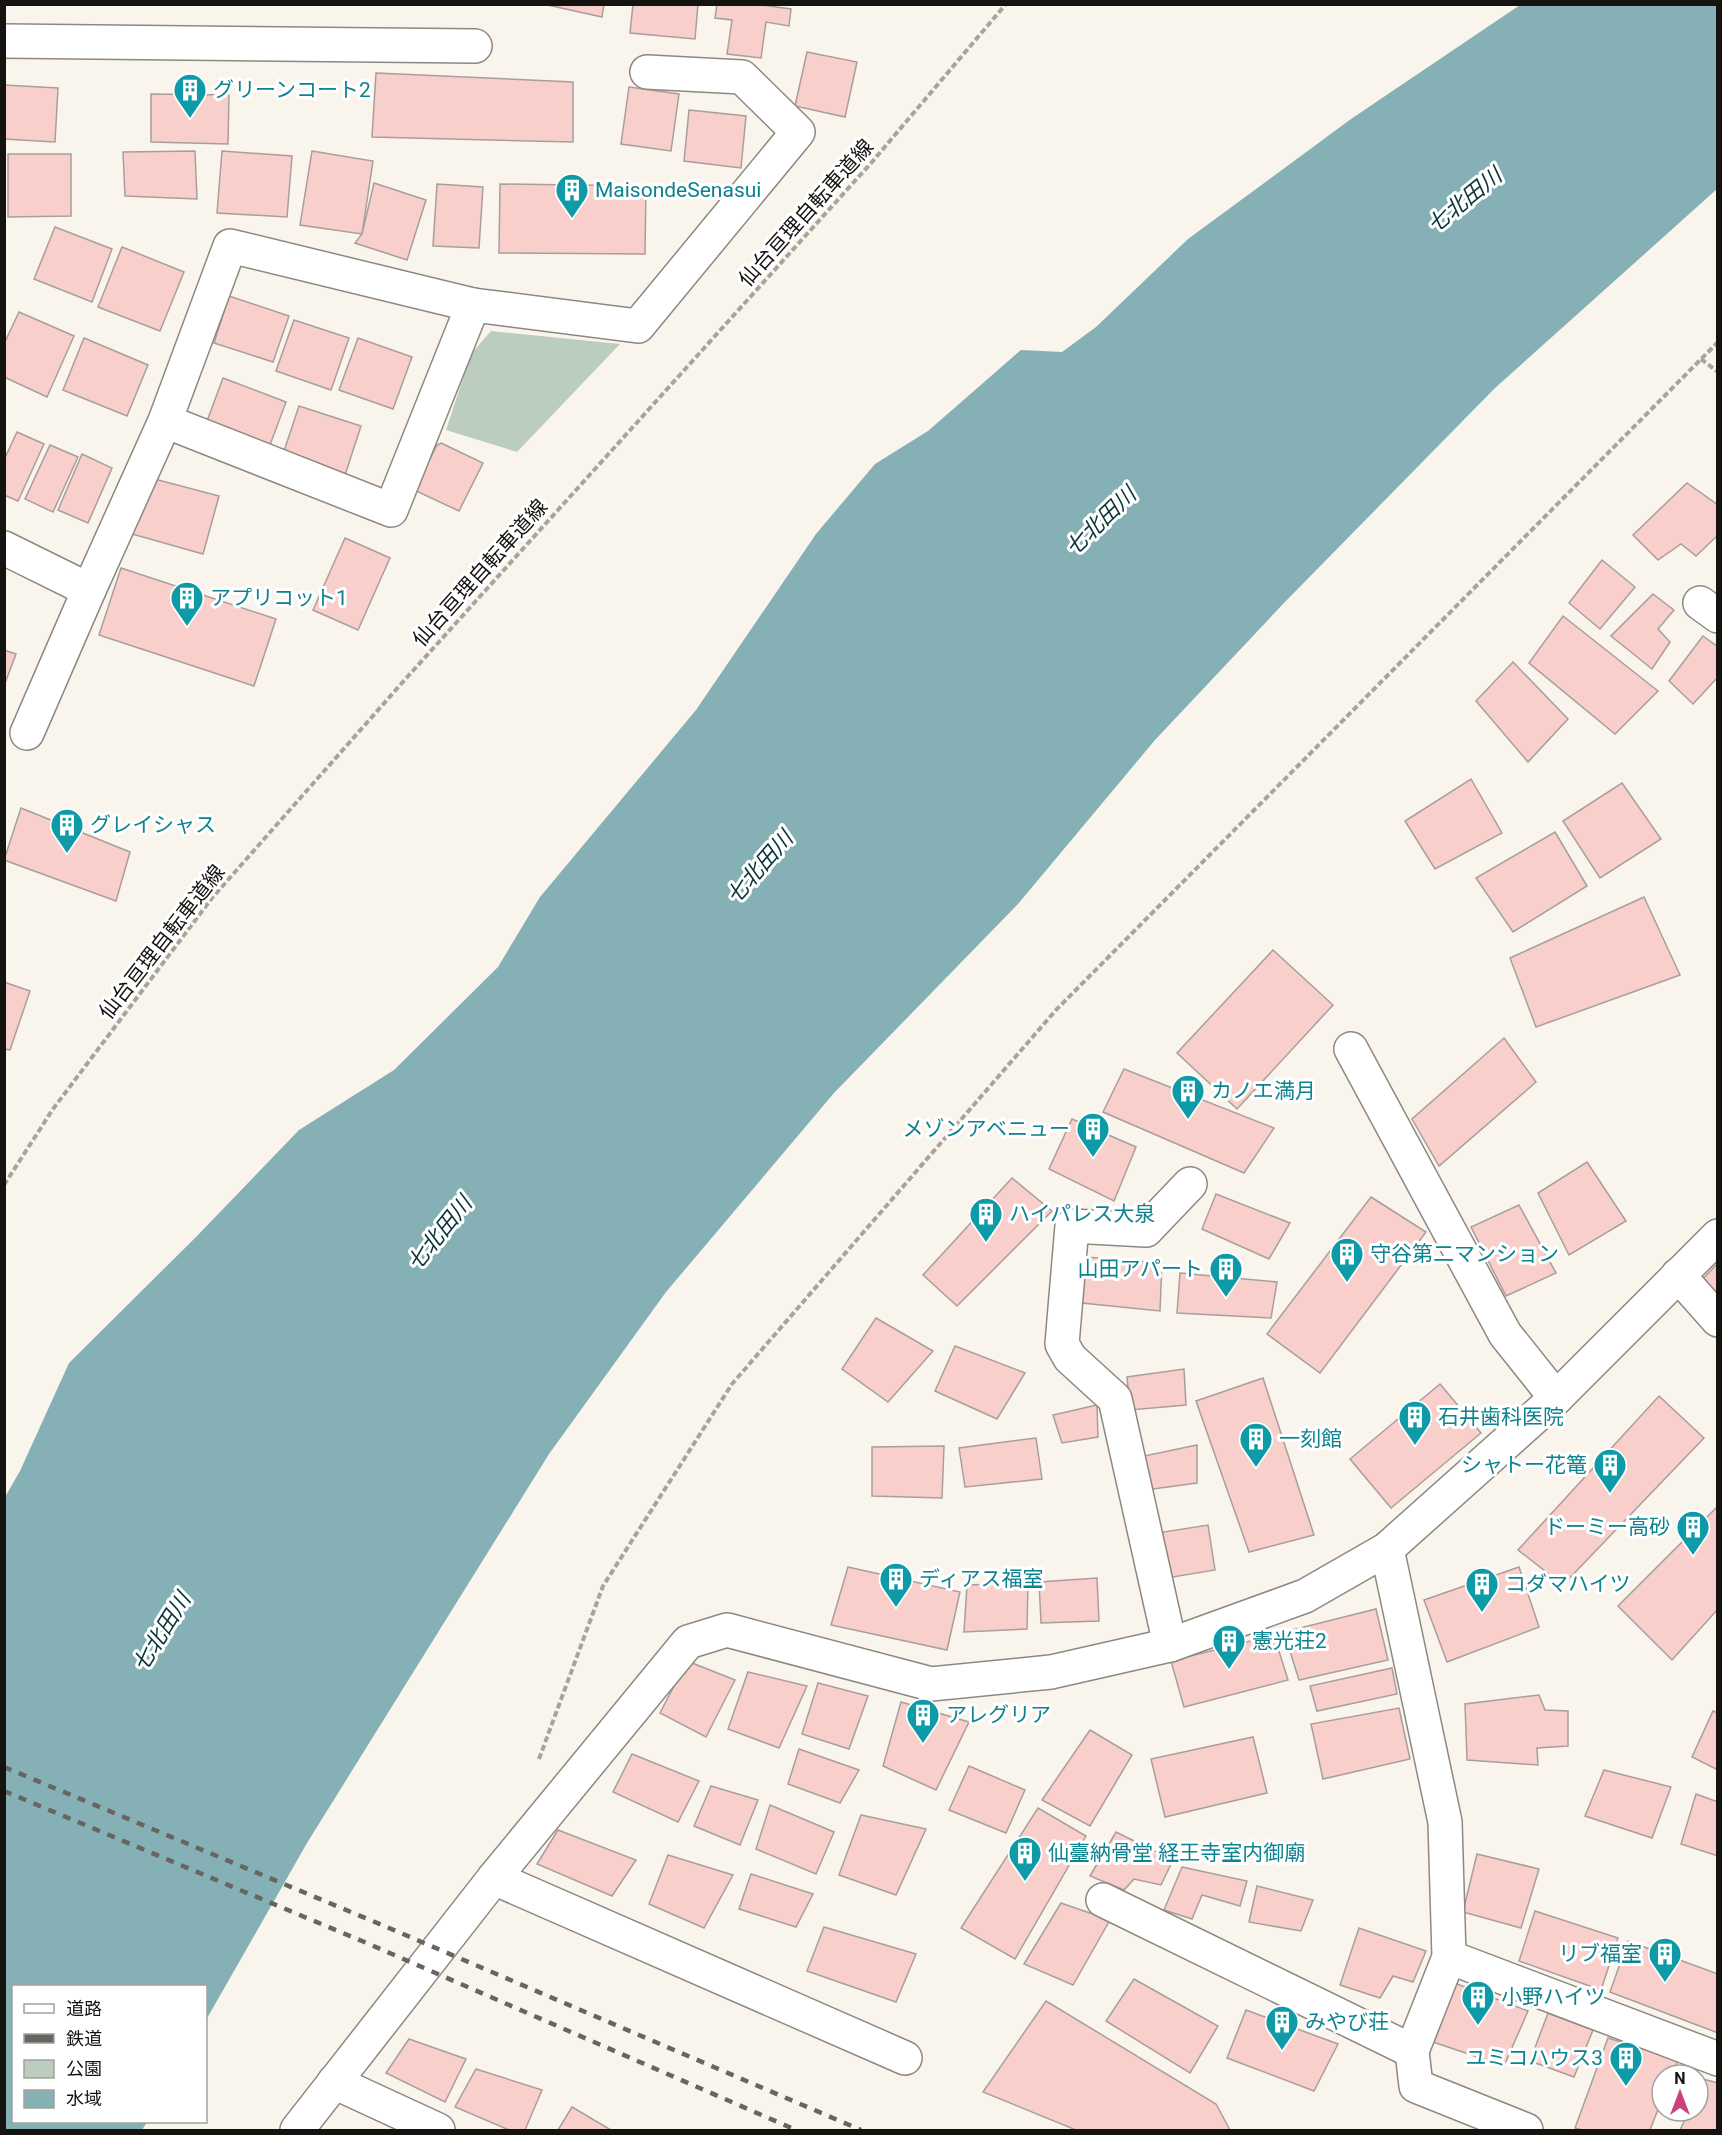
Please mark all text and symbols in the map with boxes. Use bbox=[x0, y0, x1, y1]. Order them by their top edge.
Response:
building icon: グリーンコート2 bbox=[172, 72, 208, 119]
place label: グリーンコート2 bbox=[213, 78, 371, 102]
street label: 仙台亘理自転車道線 bbox=[734, 135, 878, 291]
water label: 七北田川 bbox=[1422, 162, 1508, 238]
building icon: MaisondeSenasui bbox=[554, 172, 590, 219]
place label: MaisondeSenasui bbox=[595, 178, 761, 202]
water label: 七北田川 bbox=[1060, 480, 1142, 561]
street label: 仙台亘理自転車道線 bbox=[408, 495, 552, 651]
building icon: アプリコット1 bbox=[169, 580, 205, 627]
place label: アプリコット1 bbox=[210, 586, 348, 610]
building icon: グレイシャス bbox=[49, 807, 85, 854]
place label: グレイシャス bbox=[90, 813, 216, 837]
water label: 七北田川 bbox=[721, 824, 799, 909]
street label: 仙台亘理自転車道線 bbox=[94, 860, 230, 1024]
building icon: カノエ満月 bbox=[1170, 1073, 1206, 1120]
place label: カノエ満月 bbox=[1211, 1079, 1316, 1103]
building icon: メゾンアベニュー bbox=[1075, 1111, 1111, 1158]
place label: メゾンアベニュー bbox=[902, 1117, 1070, 1141]
water label: 七北田川 bbox=[402, 1190, 478, 1275]
building icon: ハイパレス大泉 bbox=[968, 1196, 1004, 1243]
place label: ハイパレス大泉 bbox=[1009, 1202, 1155, 1226]
building icon: 守谷第二マンション bbox=[1329, 1236, 1365, 1283]
place label: 守谷第二マンション bbox=[1370, 1242, 1559, 1266]
building icon: 山田アパート bbox=[1208, 1251, 1244, 1298]
place label: 山田アパート bbox=[1077, 1257, 1203, 1281]
building icon: 石井歯科医院 bbox=[1397, 1399, 1433, 1446]
place label: 石井歯科医院 bbox=[1438, 1405, 1564, 1429]
building icon: 一刻館 bbox=[1238, 1421, 1274, 1468]
place label: 一刻館 bbox=[1279, 1427, 1342, 1451]
building icon: シャトー花篭 bbox=[1592, 1447, 1628, 1494]
place label: シャトー花篭 bbox=[1461, 1453, 1587, 1477]
building icon: ドーミー高砂 bbox=[1675, 1509, 1711, 1556]
place label: ドーミー高砂 bbox=[1544, 1515, 1670, 1539]
building icon: ディアス福室 bbox=[878, 1561, 914, 1608]
building icon: コダマハイツ bbox=[1464, 1566, 1500, 1613]
place label: ディアス福室 bbox=[919, 1567, 1044, 1591]
place label: コダマハイツ bbox=[1505, 1572, 1631, 1596]
water label: 七北田川 bbox=[128, 1587, 196, 1676]
building icon: 憲光荘2 bbox=[1211, 1623, 1247, 1670]
place label: 憲光荘2 bbox=[1252, 1629, 1327, 1653]
building icon: アレグリア bbox=[905, 1697, 941, 1744]
place label: アレグリア bbox=[946, 1703, 1051, 1727]
building icon: 仙臺納骨堂 経王寺室内御廟 bbox=[1007, 1835, 1043, 1882]
place label: 仙臺納骨堂 経王寺室内御廟 bbox=[1048, 1841, 1305, 1865]
building icon: リブ福室 bbox=[1647, 1936, 1683, 1983]
place label: リブ福室 bbox=[1558, 1942, 1642, 1966]
building icon: 小野ハイツ bbox=[1460, 1979, 1496, 2026]
legend bbox=[12, 1985, 207, 2123]
place label: 小野ハイツ bbox=[1501, 1985, 1606, 2009]
text: 道路 bbox=[66, 1998, 102, 2019]
building icon: みやび荘 bbox=[1264, 2004, 1300, 2051]
place label: みやび荘 bbox=[1305, 2010, 1389, 2034]
text: 鉄道 bbox=[66, 2028, 102, 2049]
building icon: ユミコハウス3 bbox=[1608, 2040, 1644, 2087]
place label: ユミコハウス3 bbox=[1465, 2046, 1603, 2070]
text: 公園 bbox=[66, 2058, 102, 2079]
north arrow bbox=[1650, 2063, 1710, 2123]
text: N bbox=[1674, 2069, 1686, 2088]
text: 水域 bbox=[66, 2088, 102, 2109]

